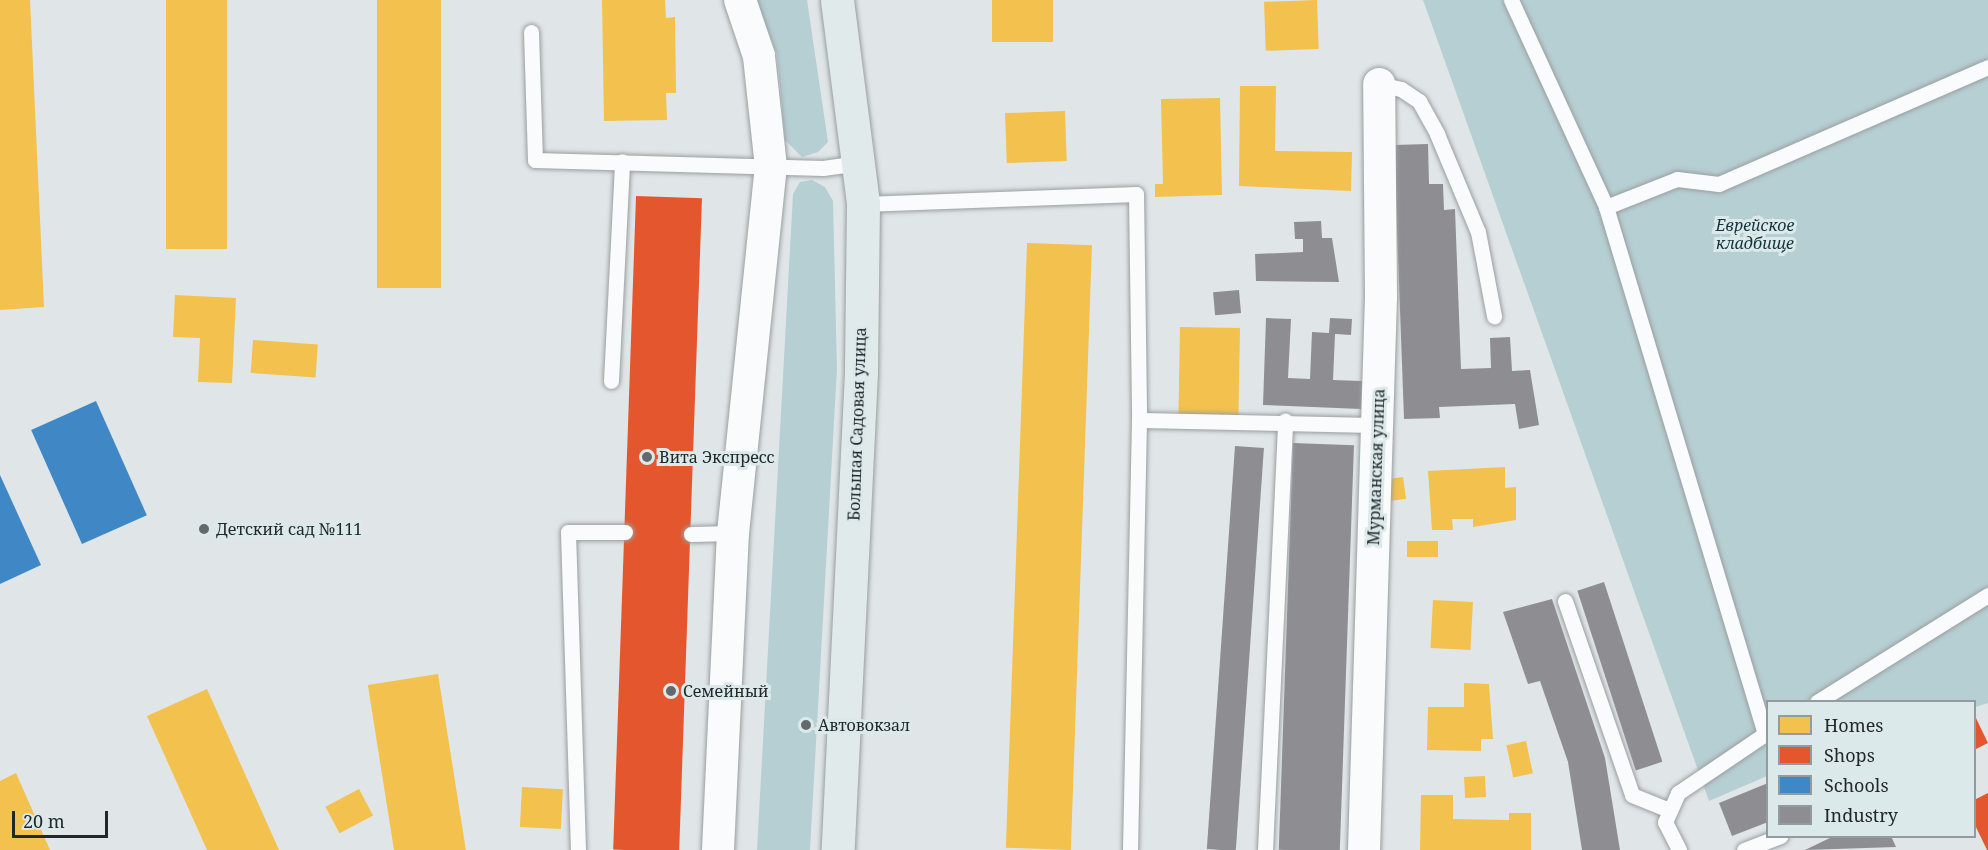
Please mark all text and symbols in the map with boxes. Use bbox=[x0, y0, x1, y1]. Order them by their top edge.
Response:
park label: Еврейское кладбище bbox=[1716, 215, 1794, 253]
street label: Большая Садовая улица bbox=[844, 327, 870, 521]
street label: Мурманская улица bbox=[1364, 388, 1388, 546]
place label: Вита Экспресс bbox=[659, 447, 774, 467]
marker: Вита Экспресс bbox=[640, 450, 654, 464]
place label: Детский сад №111 bbox=[216, 519, 362, 539]
marker: Детский сад №111 bbox=[197, 522, 211, 536]
place label: Семейный bbox=[683, 681, 769, 701]
marker: Семейный bbox=[664, 684, 678, 698]
legend bbox=[1766, 700, 1976, 838]
text: Homes bbox=[1824, 713, 1883, 737]
place label: Автовокзал bbox=[818, 715, 910, 735]
marker: Автовокзал bbox=[799, 718, 813, 732]
text: Shops bbox=[1824, 743, 1875, 767]
text: Schools bbox=[1824, 773, 1889, 797]
scale bar bbox=[15, 799, 111, 837]
text: Industry bbox=[1824, 803, 1898, 827]
text: 20 m bbox=[23, 809, 65, 833]

